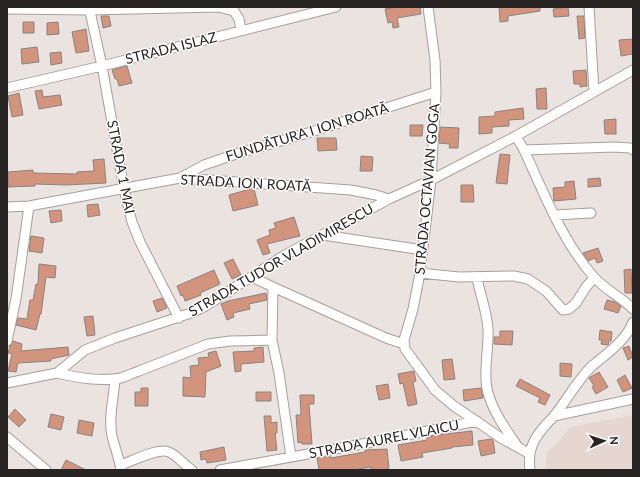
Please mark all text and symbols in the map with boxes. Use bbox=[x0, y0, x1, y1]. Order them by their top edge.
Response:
street label: STRADA ISLAZ bbox=[123, 28, 218, 67]
street label: FUNDĂTURA I ION ROATĂ bbox=[223, 98, 391, 164]
street label: STRADA OCTAVIAN GOGA bbox=[411, 102, 443, 275]
street label: STRADA 1 MAI bbox=[104, 119, 139, 215]
street label: STRADA ION ROATĂ bbox=[180, 171, 313, 194]
street label: STRADA TUDOR VLADIMIRESCU bbox=[185, 200, 376, 320]
street label: STRADA AUREL VLAICU bbox=[307, 416, 460, 461]
north arrow bbox=[584, 421, 624, 461]
text: N bbox=[608, 436, 621, 445]

